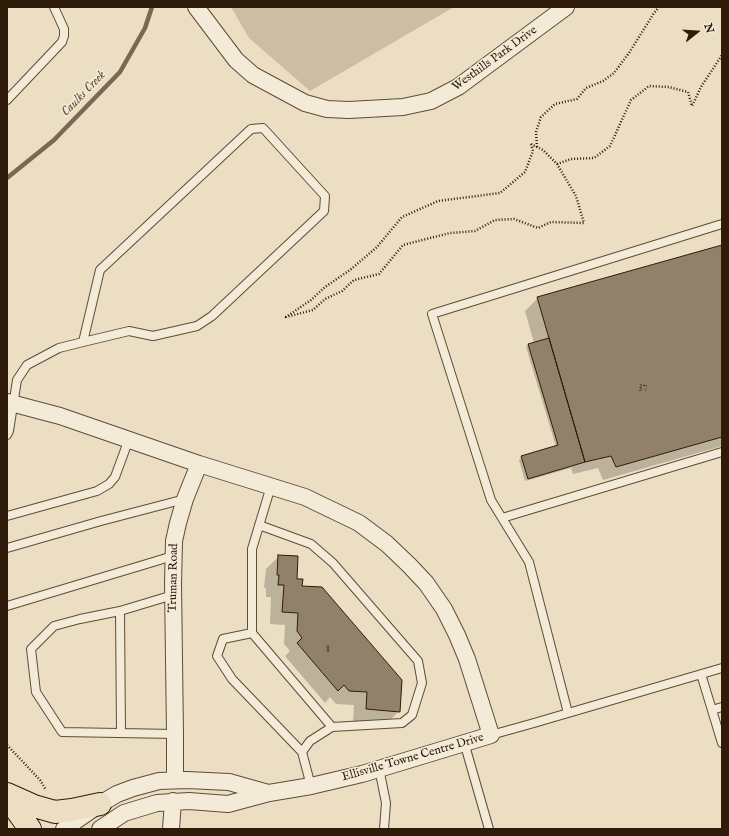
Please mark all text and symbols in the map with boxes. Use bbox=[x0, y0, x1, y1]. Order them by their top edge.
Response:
north arrow bbox=[677, 12, 717, 52]
text: N bbox=[700, 22, 717, 35]
street label: Westhills Park Drive bbox=[450, 23, 540, 95]
water label: Caulks Creek bbox=[58, 68, 110, 120]
house number: 37 bbox=[639, 381, 647, 393]
street label: Truman Road bbox=[166, 543, 182, 613]
house number: 8 bbox=[326, 644, 330, 656]
street label: Ellisville Towne Centre Drive bbox=[340, 731, 486, 785]

